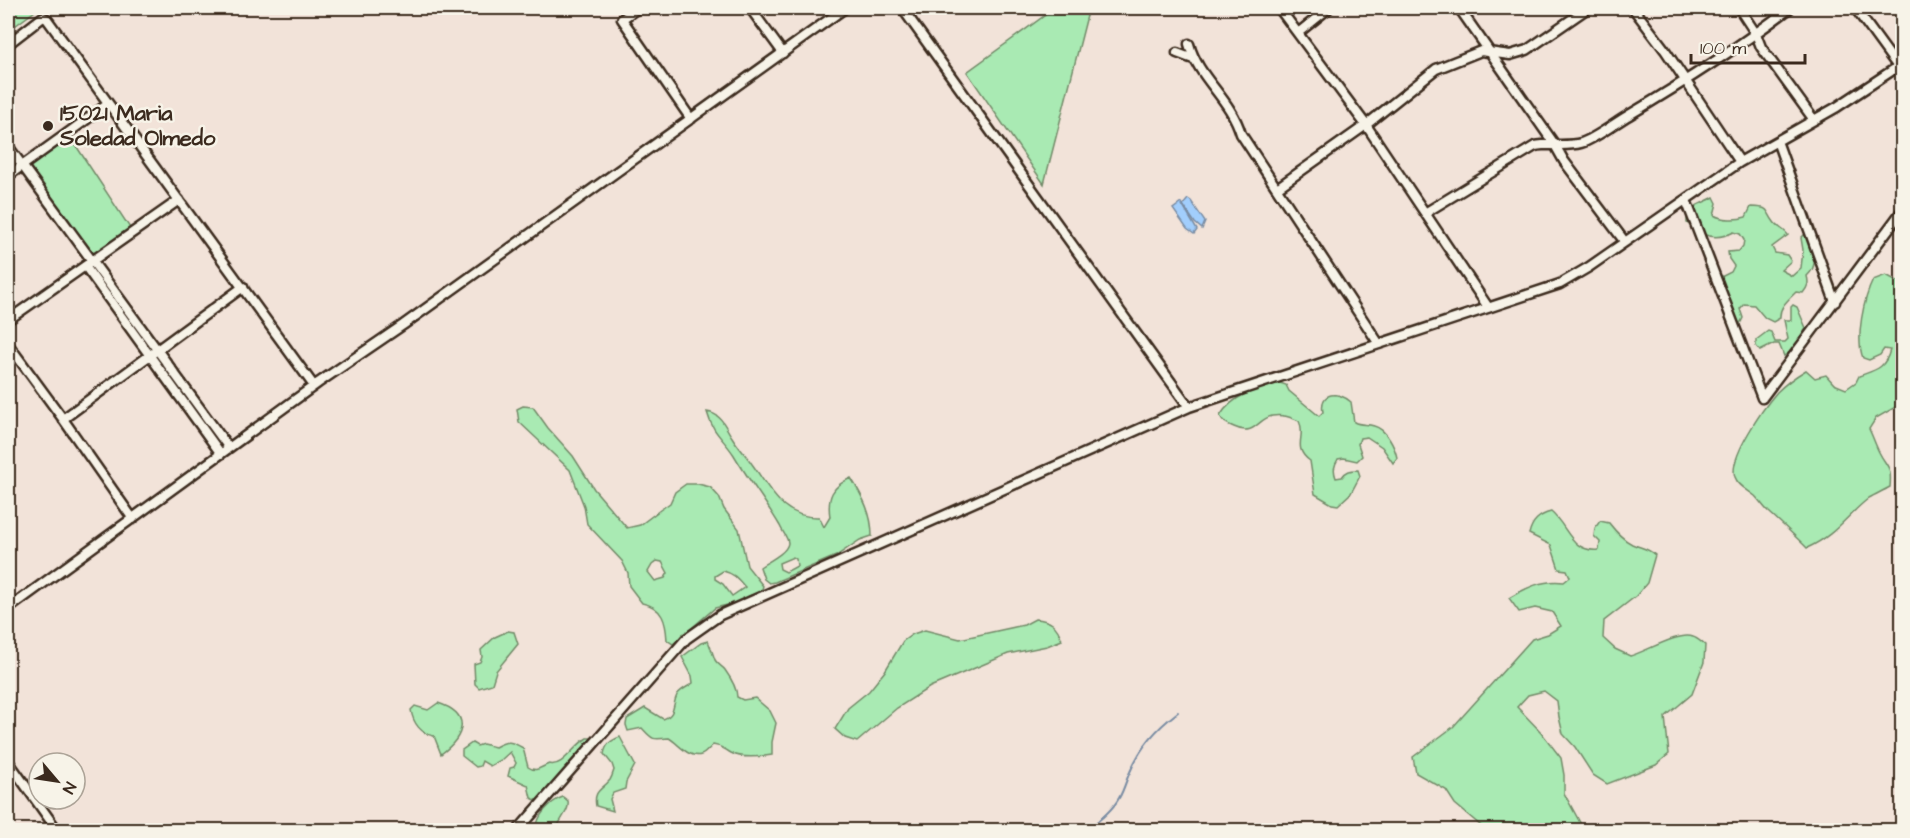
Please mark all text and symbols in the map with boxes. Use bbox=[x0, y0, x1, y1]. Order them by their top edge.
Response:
scale bar bbox=[1691, 27, 1805, 65]
text: 100 m bbox=[1700, 36, 1746, 61]
place label: 15021 Maria Soledad Olmedo bbox=[59, 98, 216, 154]
marker: 15021 Maria Soledad Olmedo bbox=[41, 119, 55, 133]
north arrow bbox=[27, 751, 87, 811]
text: N bbox=[57, 778, 81, 798]

